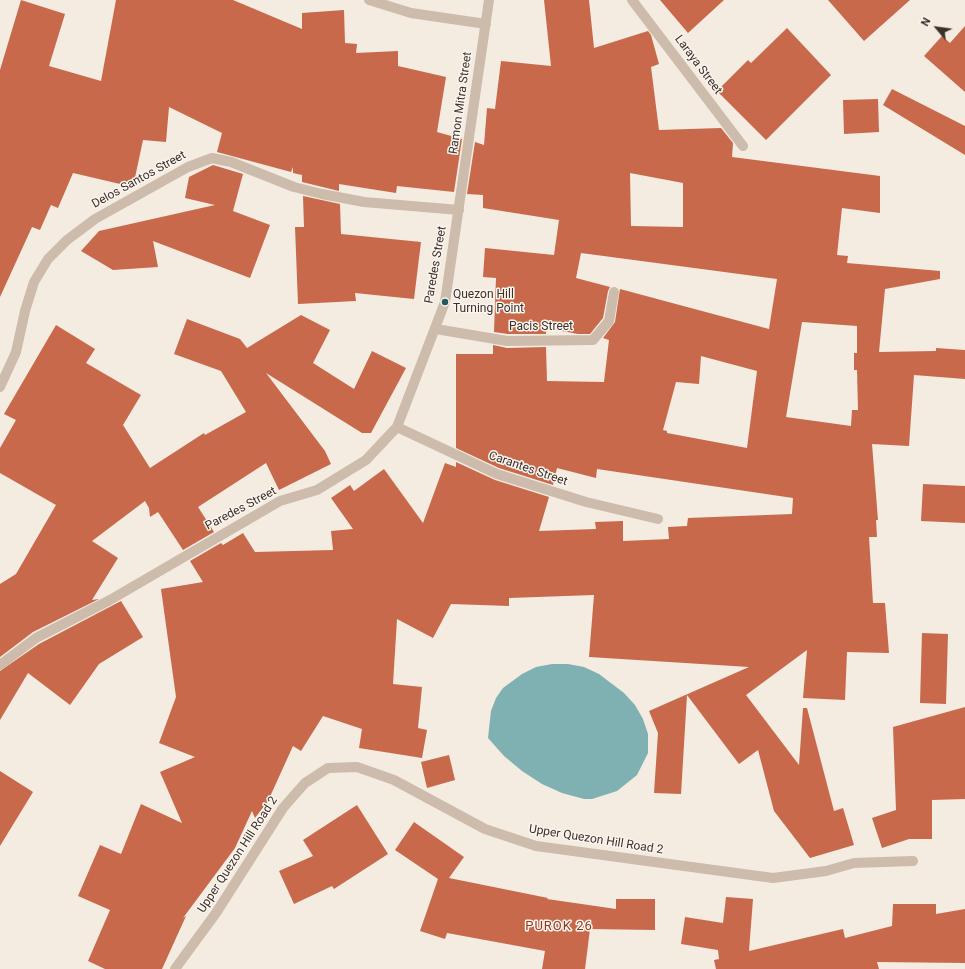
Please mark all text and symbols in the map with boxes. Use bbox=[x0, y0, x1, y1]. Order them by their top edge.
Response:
north arrow bbox=[917, 8, 957, 48]
text: N bbox=[918, 15, 934, 28]
street label: Laraya Street bbox=[671, 33, 725, 97]
street label: Ramon Mitra Street bbox=[447, 51, 475, 155]
street label: Delos Santos Street bbox=[90, 148, 188, 212]
street label: Paredes Street bbox=[422, 225, 450, 305]
place label: Quezon Hill Turning Point bbox=[453, 288, 524, 316]
marker: Quezon Hill Turning Point bbox=[440, 297, 450, 307]
street label: Pacis Street bbox=[509, 320, 573, 334]
street label: Carantes Street bbox=[487, 449, 569, 489]
street label: Paredes Street bbox=[203, 484, 279, 534]
street label: Upper Quezon Hill Road 2 bbox=[195, 794, 281, 916]
street label: Upper Quezon Hill Road 2 bbox=[528, 822, 664, 858]
district label: PUROK 26 bbox=[525, 919, 593, 935]

